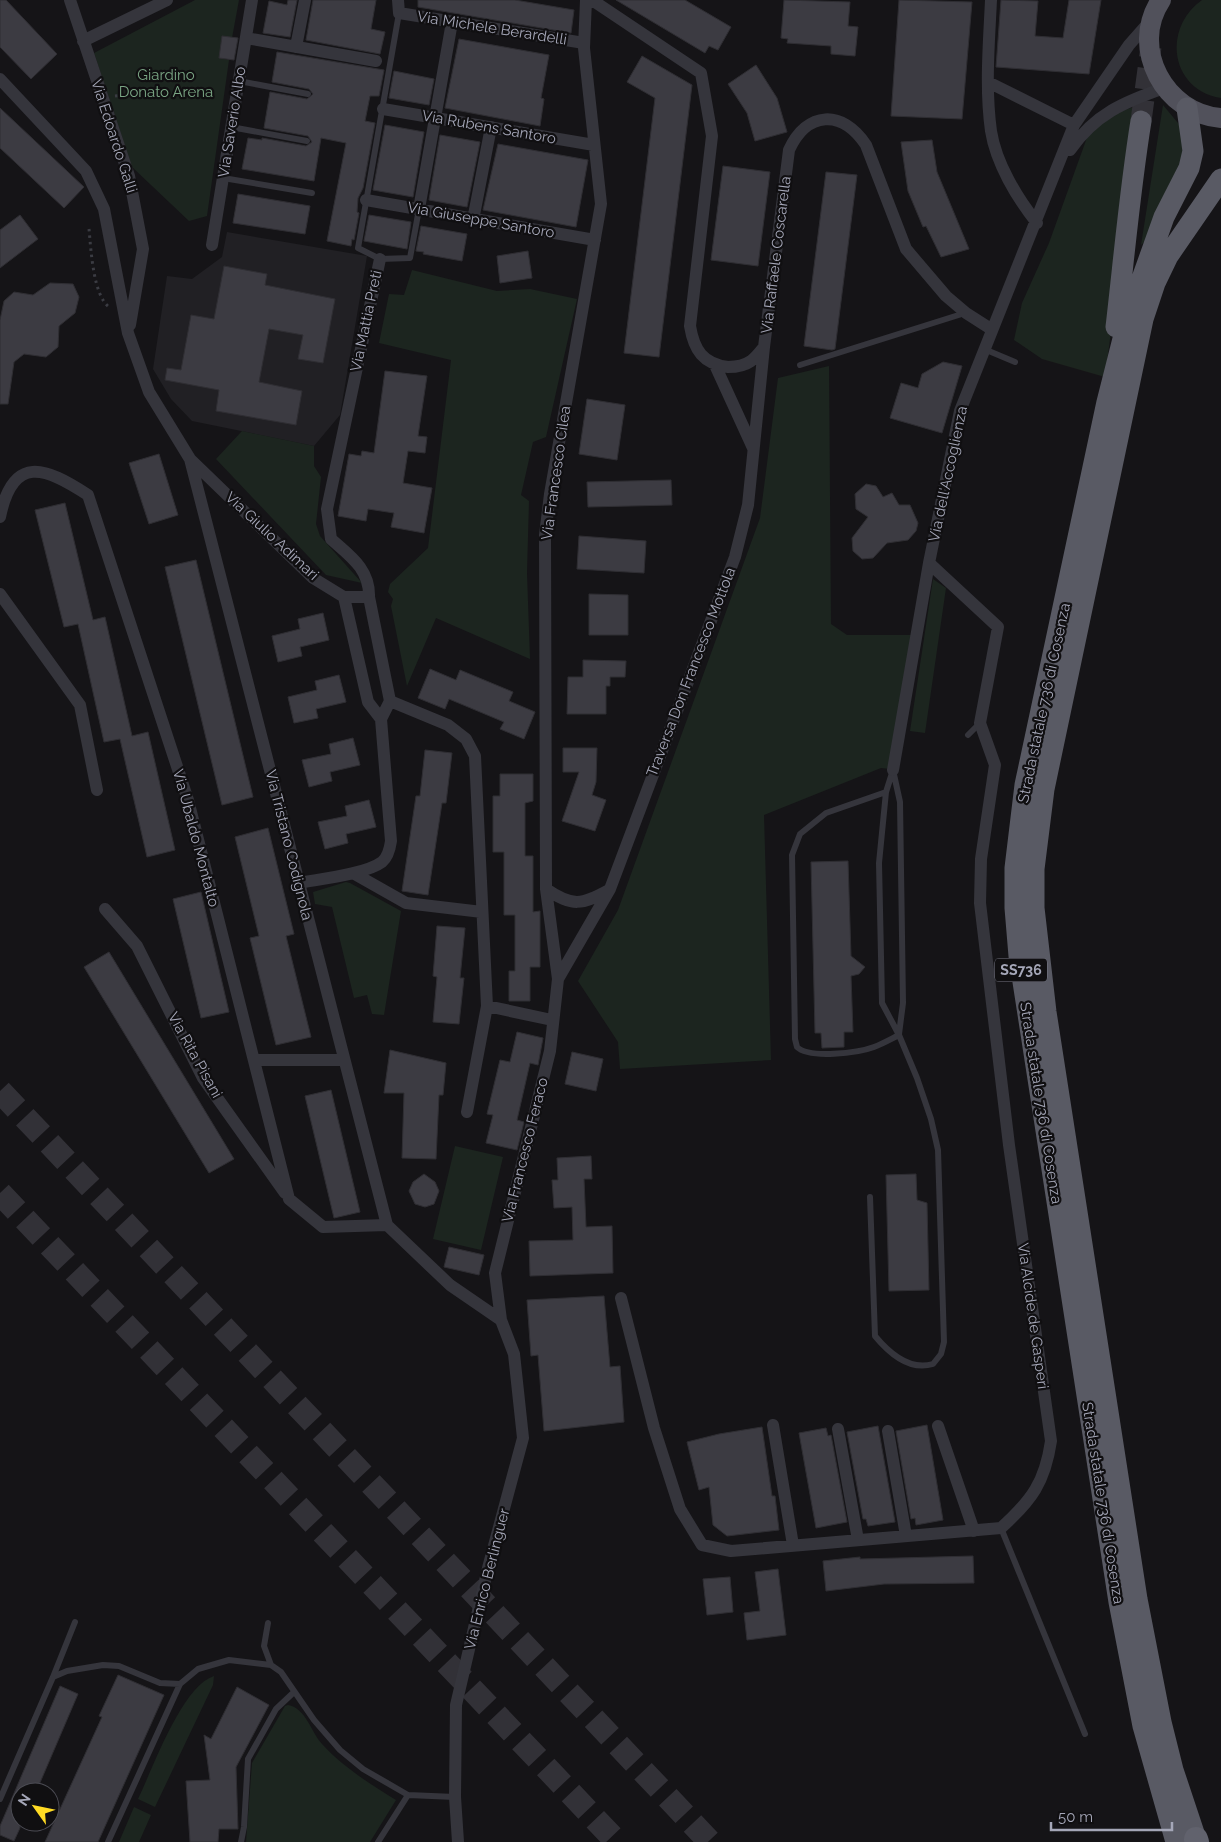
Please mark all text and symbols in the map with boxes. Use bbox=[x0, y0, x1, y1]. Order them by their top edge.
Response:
street label: Via Michele Berardelli bbox=[416, 7, 568, 49]
street label: Via Saverio Albo bbox=[214, 65, 250, 179]
park label: Giardino Donato Arena bbox=[119, 66, 213, 101]
street label: Via Edoardo Galli bbox=[87, 77, 141, 195]
street label: Via Rubens Santoro bbox=[421, 106, 557, 148]
street label: Via Raffaele Coscarella bbox=[757, 175, 795, 335]
street label: Via Giuseppe Santoro bbox=[406, 198, 556, 242]
street label: Via Mattia Preti bbox=[346, 269, 386, 373]
street label: Via dell'Accoglienza bbox=[925, 404, 971, 544]
street label: Via Francesco Cilea bbox=[538, 405, 574, 541]
street label: Via Giulio Adimari bbox=[222, 488, 322, 584]
street label: Traversa Don Francesco Mottola bbox=[643, 565, 739, 779]
street label: Strada statale 736 di Cosenza bbox=[1014, 601, 1074, 805]
street label: Via Ubaldo Montalto bbox=[169, 767, 223, 909]
street label: Via Tristano Codignola bbox=[262, 768, 316, 922]
road number: SS736 bbox=[995, 958, 1047, 982]
street label: Strada statale 736 di Cosenza bbox=[1016, 1001, 1066, 1205]
street label: Via Rita Pisani bbox=[164, 1009, 226, 1101]
street label: Via Francesco Feraco bbox=[498, 1076, 552, 1224]
street label: Via Alcide de Gasperi bbox=[1014, 1242, 1052, 1390]
street label: Strada statale 736 di Cosenza bbox=[1078, 1401, 1128, 1605]
street label: Via Enrico Berlinguer bbox=[461, 1506, 513, 1652]
north arrow bbox=[10, 1782, 60, 1832]
text: N bbox=[14, 1791, 34, 1809]
scale bar bbox=[1051, 1800, 1172, 1832]
text: 50 m bbox=[1058, 1808, 1093, 1826]

